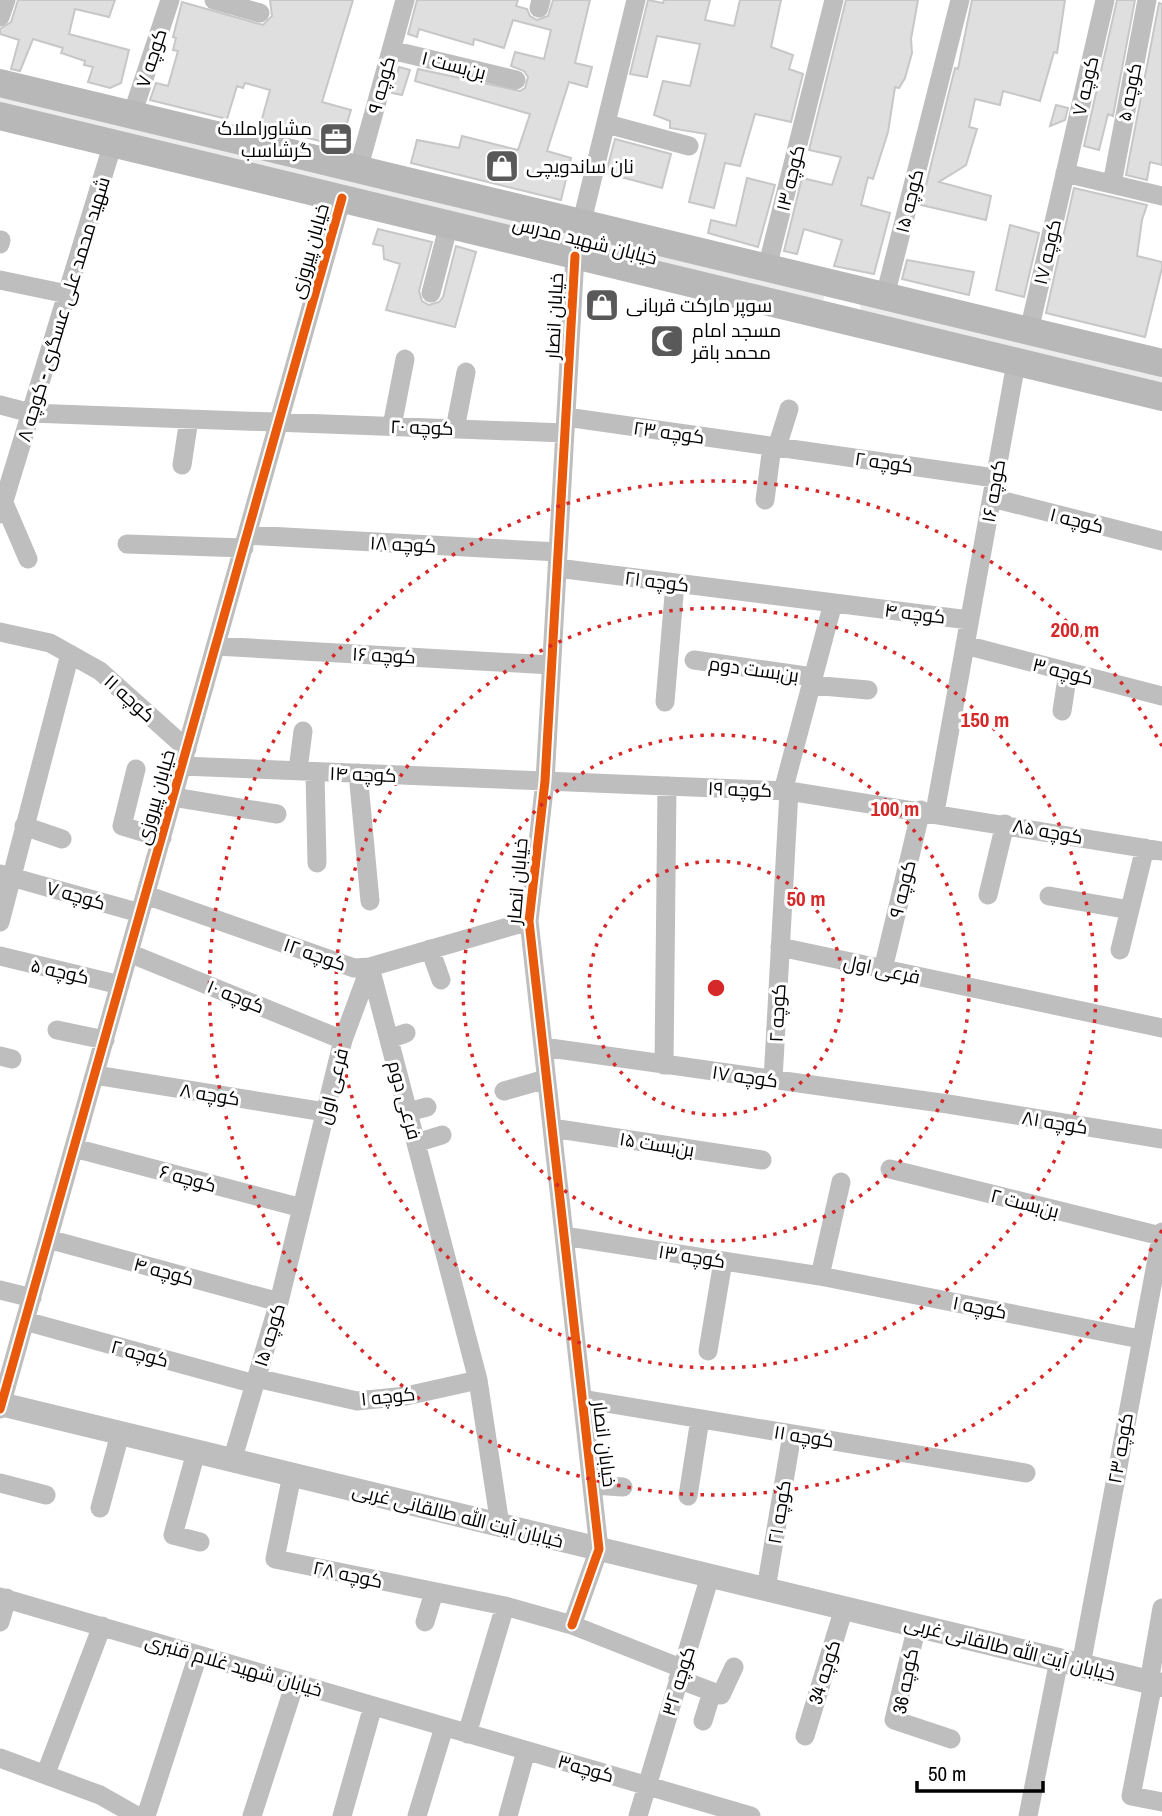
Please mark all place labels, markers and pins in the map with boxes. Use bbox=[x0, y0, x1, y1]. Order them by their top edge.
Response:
place label: مشاوراملاک گرشاسب bbox=[218, 115, 312, 163]
office icon: مشاوراملاک گرشاسب bbox=[317, 120, 355, 158]
shop icon: نان ساندویچی bbox=[483, 147, 521, 185]
place label: نان ساندویچی bbox=[526, 153, 634, 179]
shop icon: سوپر مارکت قربانی bbox=[583, 286, 621, 324]
place label: سوپر مارکت قربانی bbox=[626, 292, 772, 318]
place label: مسجد امام محمد باقر bbox=[691, 317, 781, 365]
mosque icon: مسجد امام محمد باقر bbox=[648, 322, 686, 360]
centre of rings bbox=[704, 976, 728, 1000]

